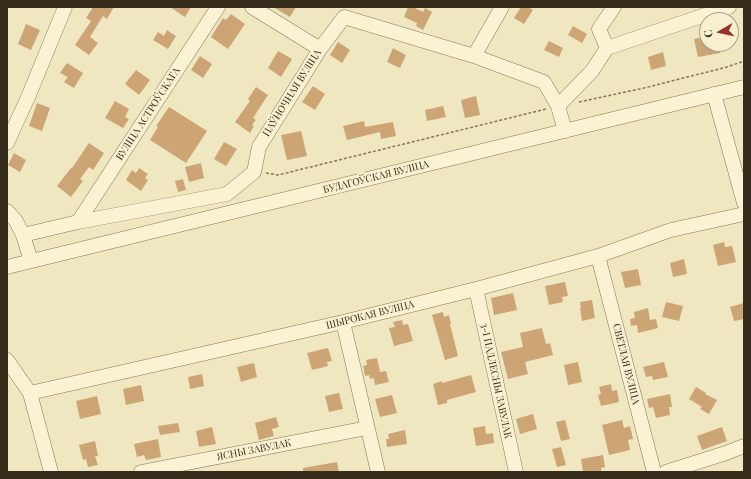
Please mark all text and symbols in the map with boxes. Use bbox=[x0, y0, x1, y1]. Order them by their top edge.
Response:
north arrow bbox=[699, 12, 739, 52]
text: С bbox=[700, 29, 716, 39]
street label: ПАЎНОЧНАЯ ВУЛІЦА bbox=[260, 47, 324, 139]
street label: ВУЛІЦА АСТРОЎСКАГА bbox=[114, 65, 182, 163]
street label: БУДАГОЎСКАЯ ВУЛІЦА bbox=[322, 158, 430, 196]
street label: ШЫРОКАЯ ВУЛІЦА bbox=[325, 298, 415, 332]
street label: 3-І ПАДЛЕСНЫ ЗАВУЛАК bbox=[478, 322, 514, 440]
street label: СВЕТЛАЯ ВУЛІЦА bbox=[610, 322, 642, 406]
street label: ЯСНЫ ЗАВУЛАК bbox=[216, 437, 292, 463]

